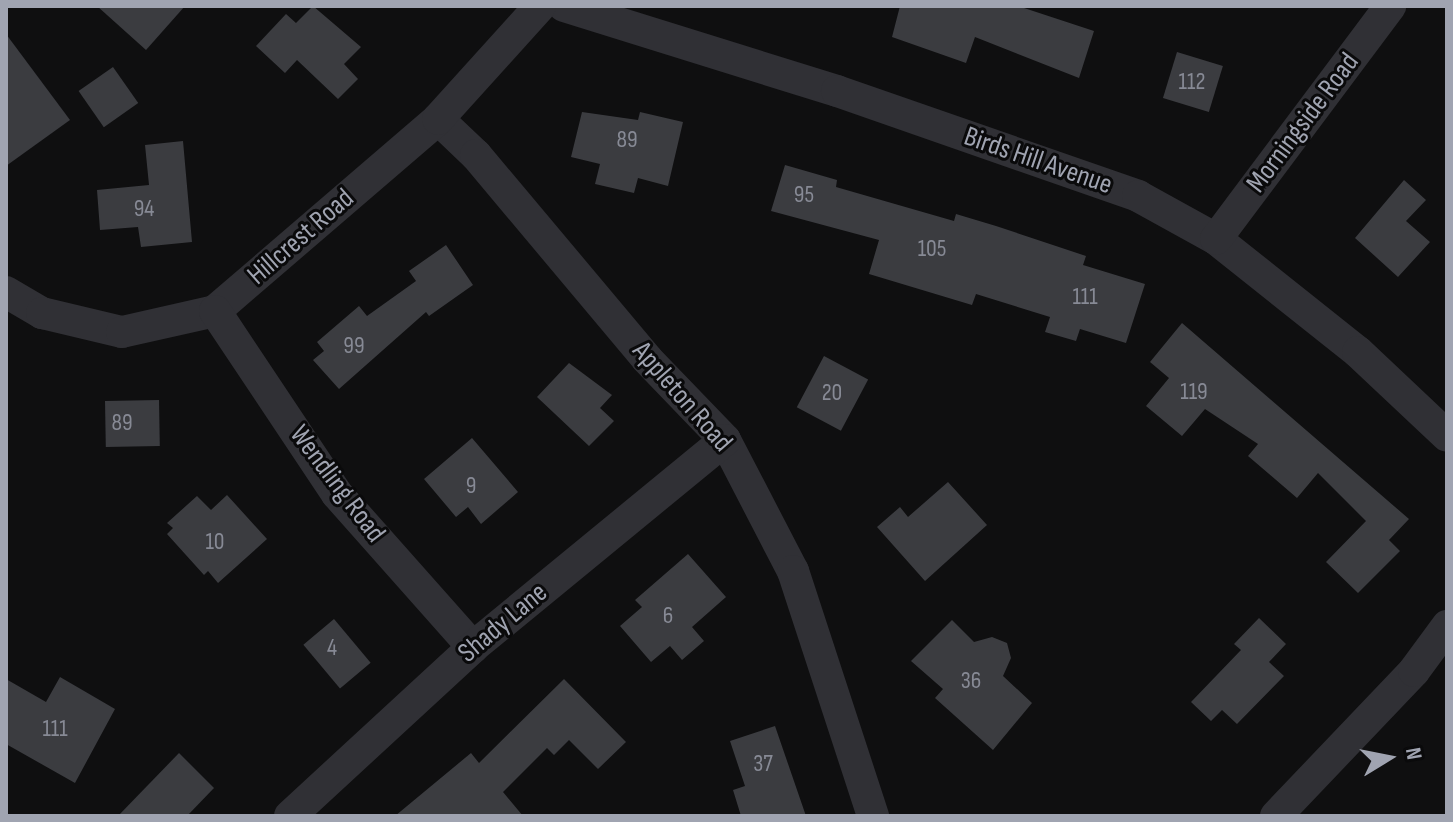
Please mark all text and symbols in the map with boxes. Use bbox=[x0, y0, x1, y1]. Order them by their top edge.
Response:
street label: Morningside Road bbox=[1240, 47, 1366, 199]
house number: 112 bbox=[1179, 68, 1205, 96]
street label: Birds Hill Avenue bbox=[960, 120, 1116, 202]
house number: 89 bbox=[616, 126, 638, 154]
house number: 95 bbox=[794, 181, 814, 209]
street label: Hillcrest Road bbox=[241, 182, 361, 292]
house number: 94 bbox=[134, 195, 154, 223]
house number: 105 bbox=[918, 235, 946, 263]
house number: 111 bbox=[1072, 283, 1098, 311]
house number: 99 bbox=[343, 332, 365, 360]
street label: Appleton Road bbox=[625, 335, 739, 459]
house number: 119 bbox=[1180, 378, 1208, 406]
house number: 20 bbox=[822, 379, 842, 407]
house number: 89 bbox=[111, 409, 133, 437]
street label: Wendling Road bbox=[282, 419, 392, 549]
house number: 9 bbox=[466, 472, 476, 500]
house number: 10 bbox=[205, 528, 225, 556]
street label: Shady Lane bbox=[452, 576, 554, 670]
house number: 6 bbox=[663, 602, 673, 630]
house number: 4 bbox=[327, 634, 337, 662]
house number: 36 bbox=[961, 667, 981, 695]
house number: 111 bbox=[42, 715, 68, 743]
north arrow bbox=[1349, 718, 1429, 798]
text: N bbox=[1399, 746, 1427, 762]
house number: 37 bbox=[753, 750, 773, 778]

